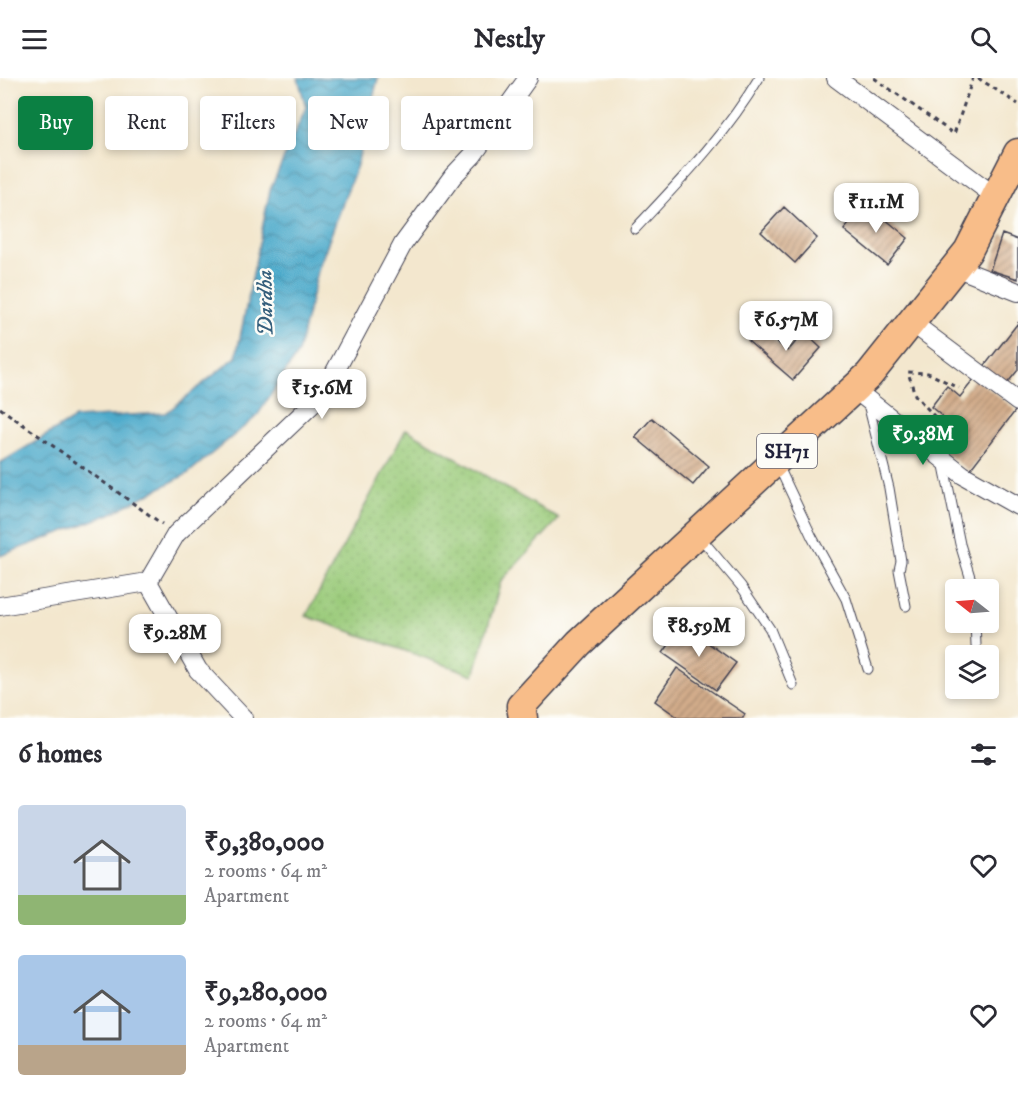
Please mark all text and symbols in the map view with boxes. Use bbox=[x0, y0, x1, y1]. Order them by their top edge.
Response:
text: Nestly bbox=[473, 22, 545, 56]
icon: menu bbox=[18, 23, 51, 56]
icon: search bbox=[967, 23, 1000, 56]
chip: Buy bbox=[18, 96, 93, 150]
chip: Rent bbox=[105, 96, 188, 150]
chip: Filters bbox=[200, 96, 296, 150]
chip: New bbox=[308, 96, 389, 150]
chip: Apartment bbox=[401, 96, 533, 150]
pin: ₹11.1M bbox=[827, 183, 925, 234]
text: ₹11.1M bbox=[848, 190, 904, 215]
water label: Dardha bbox=[251, 270, 280, 336]
pin: ₹6.57M bbox=[737, 301, 835, 352]
text: ₹6.57M bbox=[753, 308, 819, 333]
pin: ₹15.6M bbox=[273, 369, 371, 420]
text: ₹15.6M bbox=[291, 376, 353, 401]
pin: ₹9.38M bbox=[874, 415, 972, 466]
text: ₹9.38M bbox=[892, 422, 954, 447]
road number: SH71 bbox=[757, 434, 817, 468]
north arrow bbox=[945, 579, 999, 633]
map controls bbox=[945, 579, 999, 699]
pin: ₹8.59M bbox=[650, 607, 748, 658]
pin: ₹9.28M bbox=[126, 614, 224, 665]
text: ₹8.59M bbox=[667, 614, 731, 639]
text: ₹9.28M bbox=[143, 621, 207, 646]
button: layers bbox=[945, 645, 999, 699]
text: 6 homes bbox=[18, 738, 102, 771]
icon: filters bbox=[967, 738, 1000, 771]
text: ₹9,380,000 bbox=[204, 826, 325, 859]
icon: home bbox=[66, 829, 138, 901]
icon: heart bbox=[967, 849, 1000, 882]
text: 2 rooms · 64 m² bbox=[204, 859, 327, 884]
text: Apartment bbox=[204, 884, 289, 909]
text: ₹9,280,000 bbox=[204, 976, 328, 1009]
icon: home bbox=[66, 979, 138, 1051]
icon: heart bbox=[967, 999, 1000, 1032]
text: 2 rooms · 64 m² bbox=[204, 1009, 327, 1034]
text: Apartment bbox=[204, 1034, 289, 1059]

